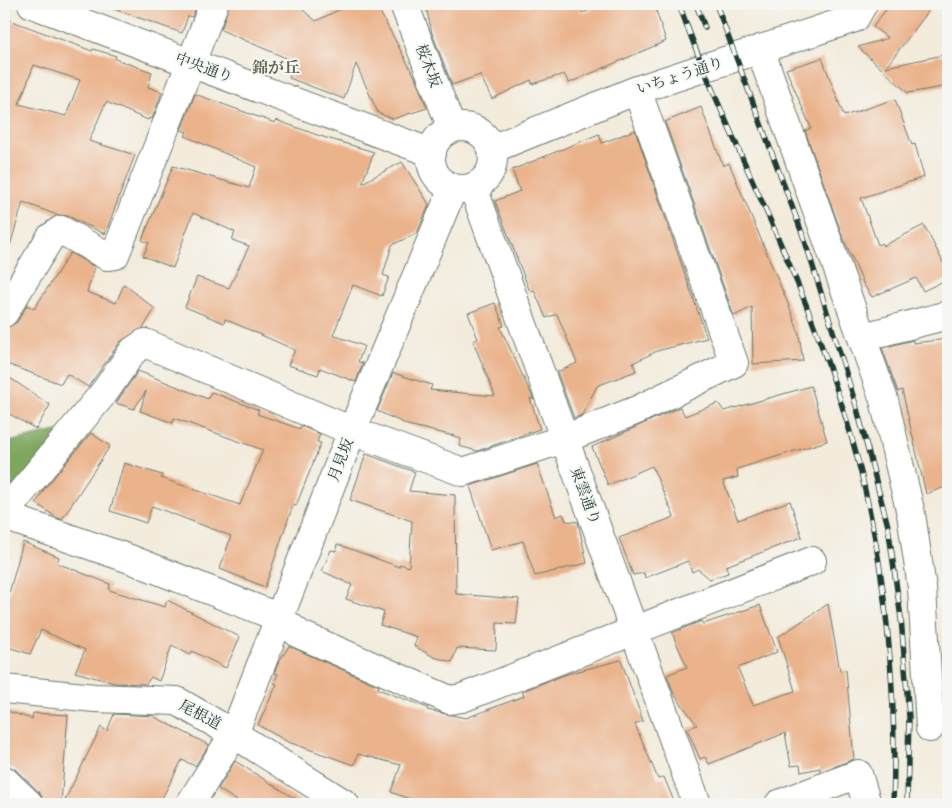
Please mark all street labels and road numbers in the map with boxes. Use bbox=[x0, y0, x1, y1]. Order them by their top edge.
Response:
street label: 桜木坂 bbox=[411, 42, 445, 90]
street label: 中央通り bbox=[173, 49, 235, 87]
street label: いちょう通り bbox=[634, 53, 726, 99]
street label: 月見坂 bbox=[324, 436, 358, 484]
street label: 東雲通り bbox=[566, 465, 604, 527]
street label: 尾根道 bbox=[176, 696, 224, 734]

